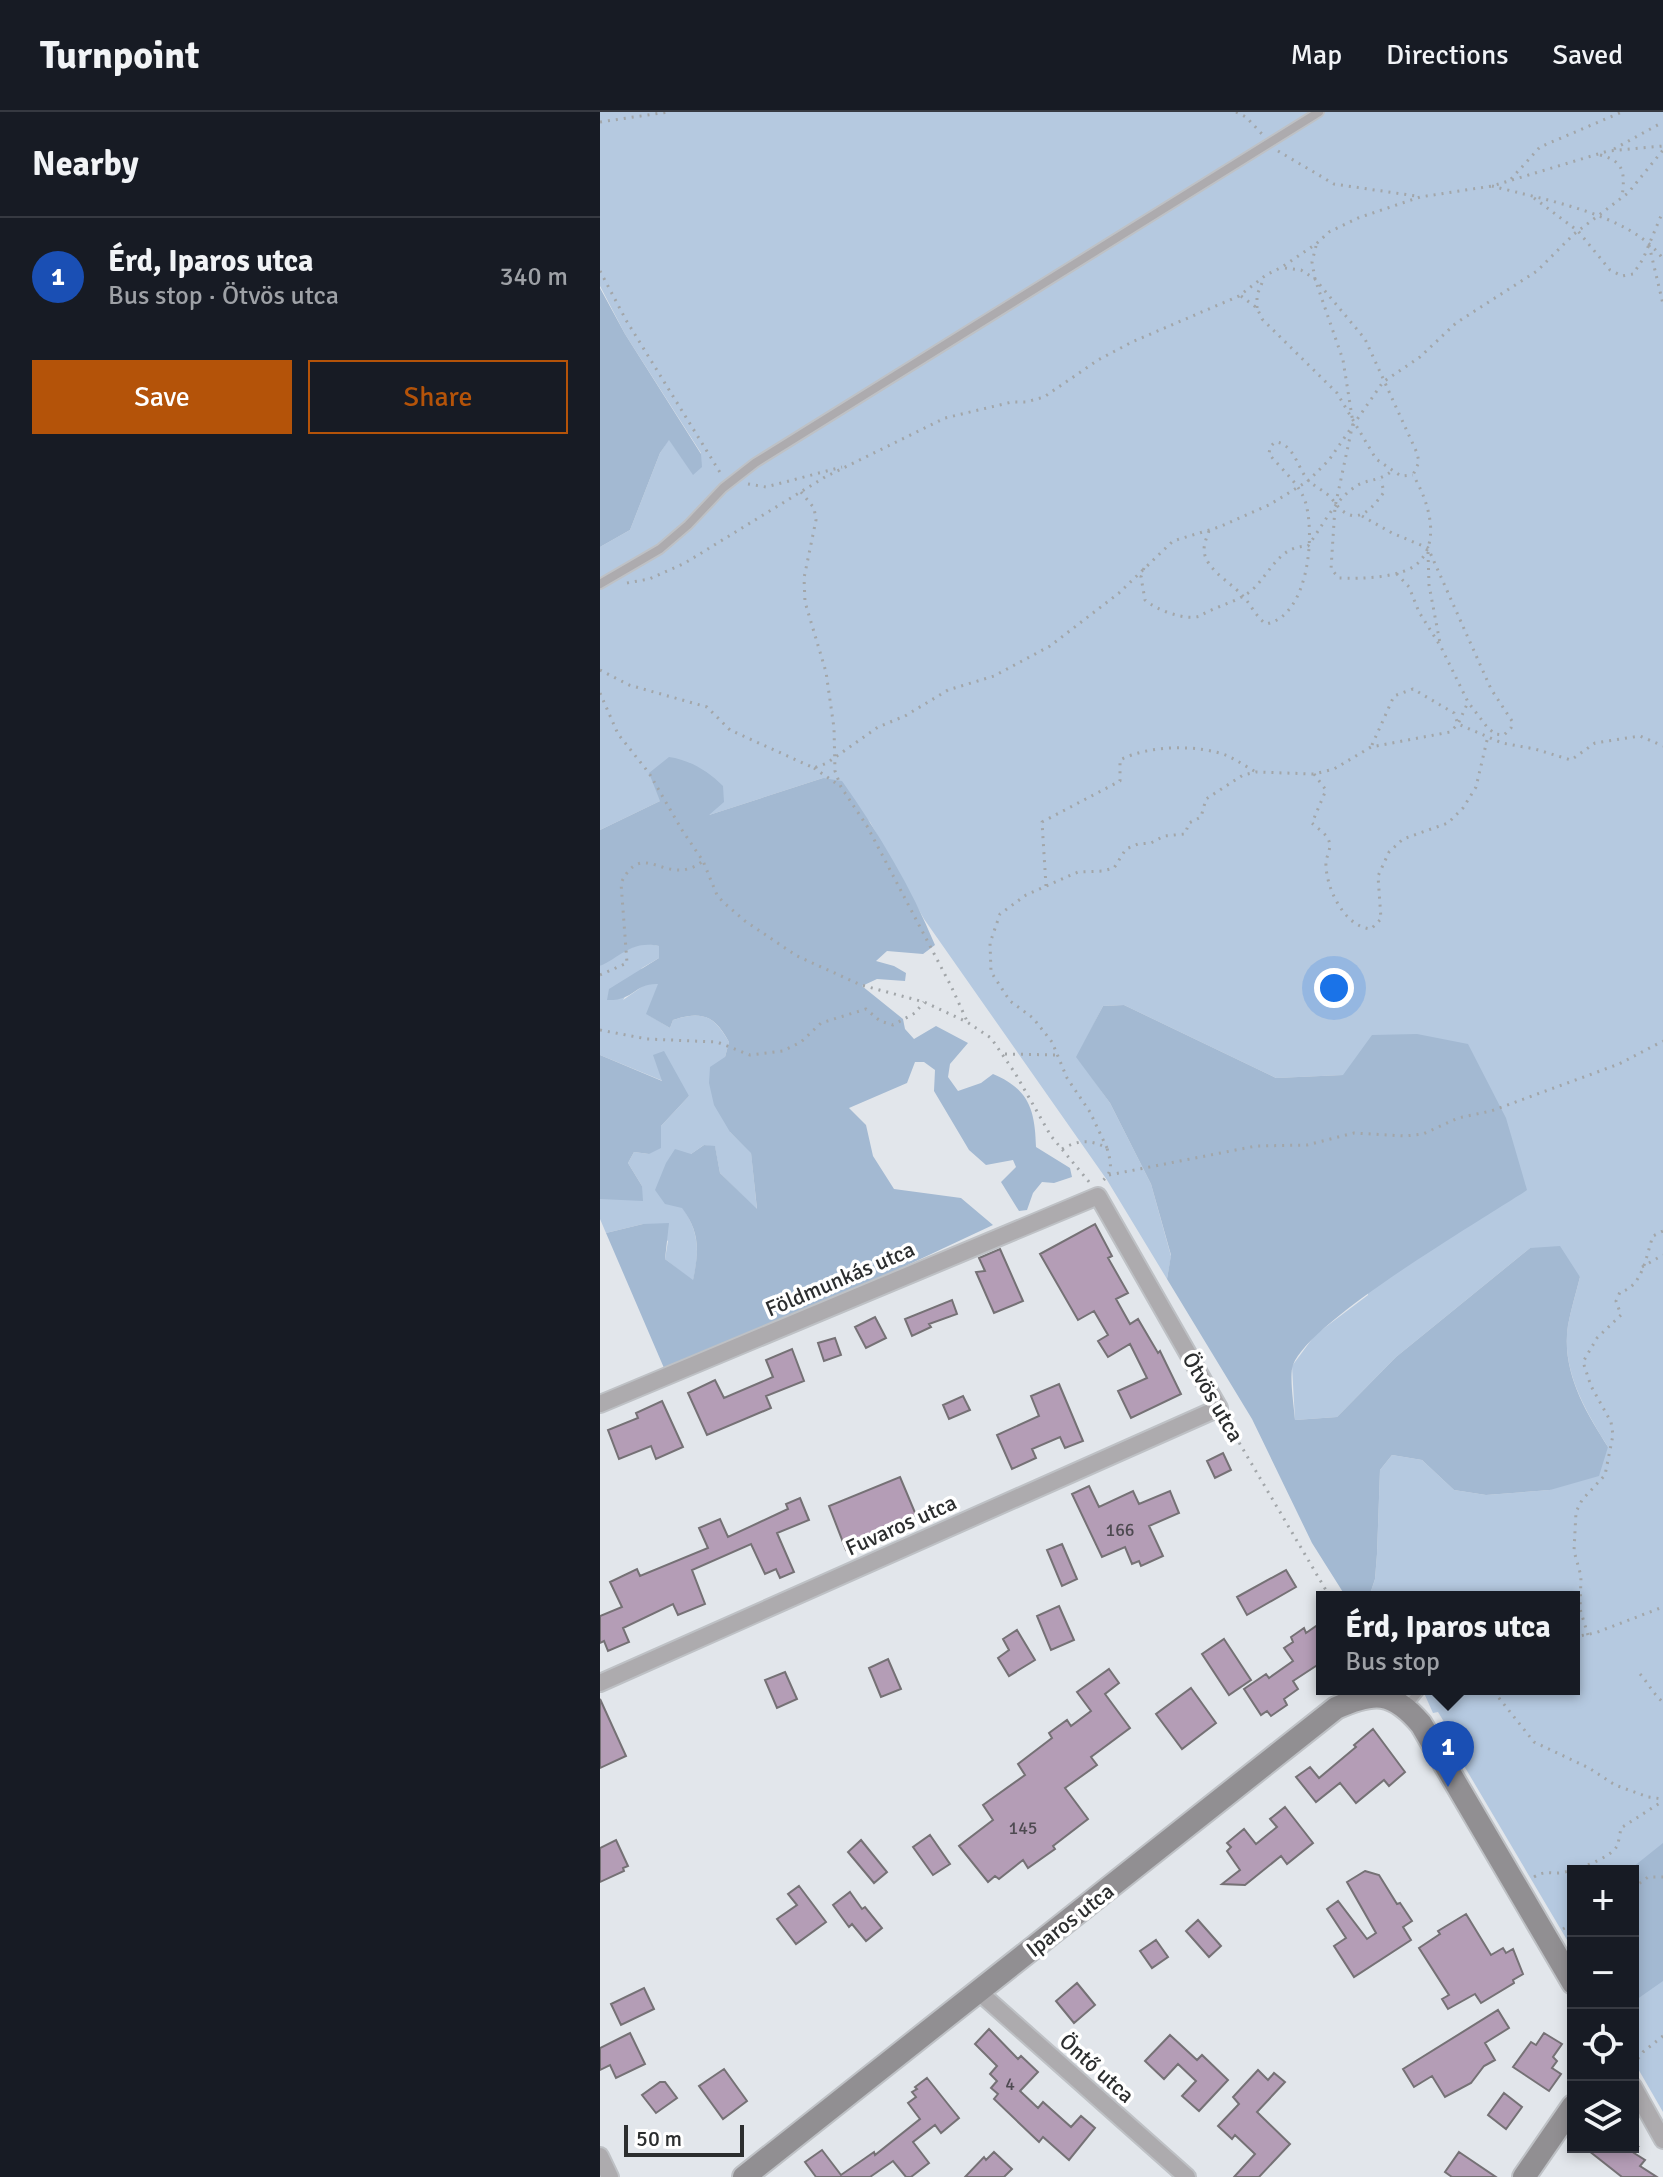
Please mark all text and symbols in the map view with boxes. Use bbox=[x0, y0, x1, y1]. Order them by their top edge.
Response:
text: Turnpoint bbox=[40, 32, 199, 79]
text: Map bbox=[1290, 38, 1342, 72]
text: Directions bbox=[1386, 38, 1508, 72]
text: Saved bbox=[1552, 38, 1623, 72]
text: Nearby bbox=[32, 143, 139, 185]
text: Érd, Iparos utca bbox=[108, 243, 313, 280]
text: 1 bbox=[51, 261, 65, 293]
text: 340 m bbox=[499, 261, 568, 293]
text: Bus stop · Ötvös utca bbox=[108, 280, 339, 312]
button: Save bbox=[32, 360, 292, 434]
button: Share bbox=[308, 360, 568, 434]
your location bbox=[1314, 968, 1354, 1008]
street label: Földmunkás utca bbox=[761, 1235, 919, 1323]
street label: Ötvös utca bbox=[1177, 1347, 1249, 1447]
street label: Fuvaros utca bbox=[841, 1489, 961, 1561]
house number: 166 bbox=[1105, 1519, 1135, 1541]
popup bbox=[1316, 1591, 1580, 1695]
text: Érd, Iparos utca bbox=[1345, 1609, 1551, 1646]
text: Bus stop bbox=[1345, 1646, 1440, 1678]
pin: 1 bbox=[1422, 1721, 1474, 1787]
house number: 145 bbox=[1008, 1817, 1038, 1839]
map controls bbox=[1567, 1865, 1639, 2153]
button: + bbox=[1567, 1865, 1639, 1937]
street label: Iparos utca bbox=[1021, 1877, 1119, 1963]
button: − bbox=[1567, 1937, 1639, 2009]
button: locate bbox=[1567, 2009, 1639, 2081]
street label: Öntő utca bbox=[1054, 2027, 1140, 2109]
house number: 4 bbox=[1005, 2073, 1015, 2095]
button: layers bbox=[1567, 2081, 1639, 2153]
scale bar bbox=[624, 2121, 744, 2157]
text: 50 m bbox=[636, 2125, 682, 2152]

